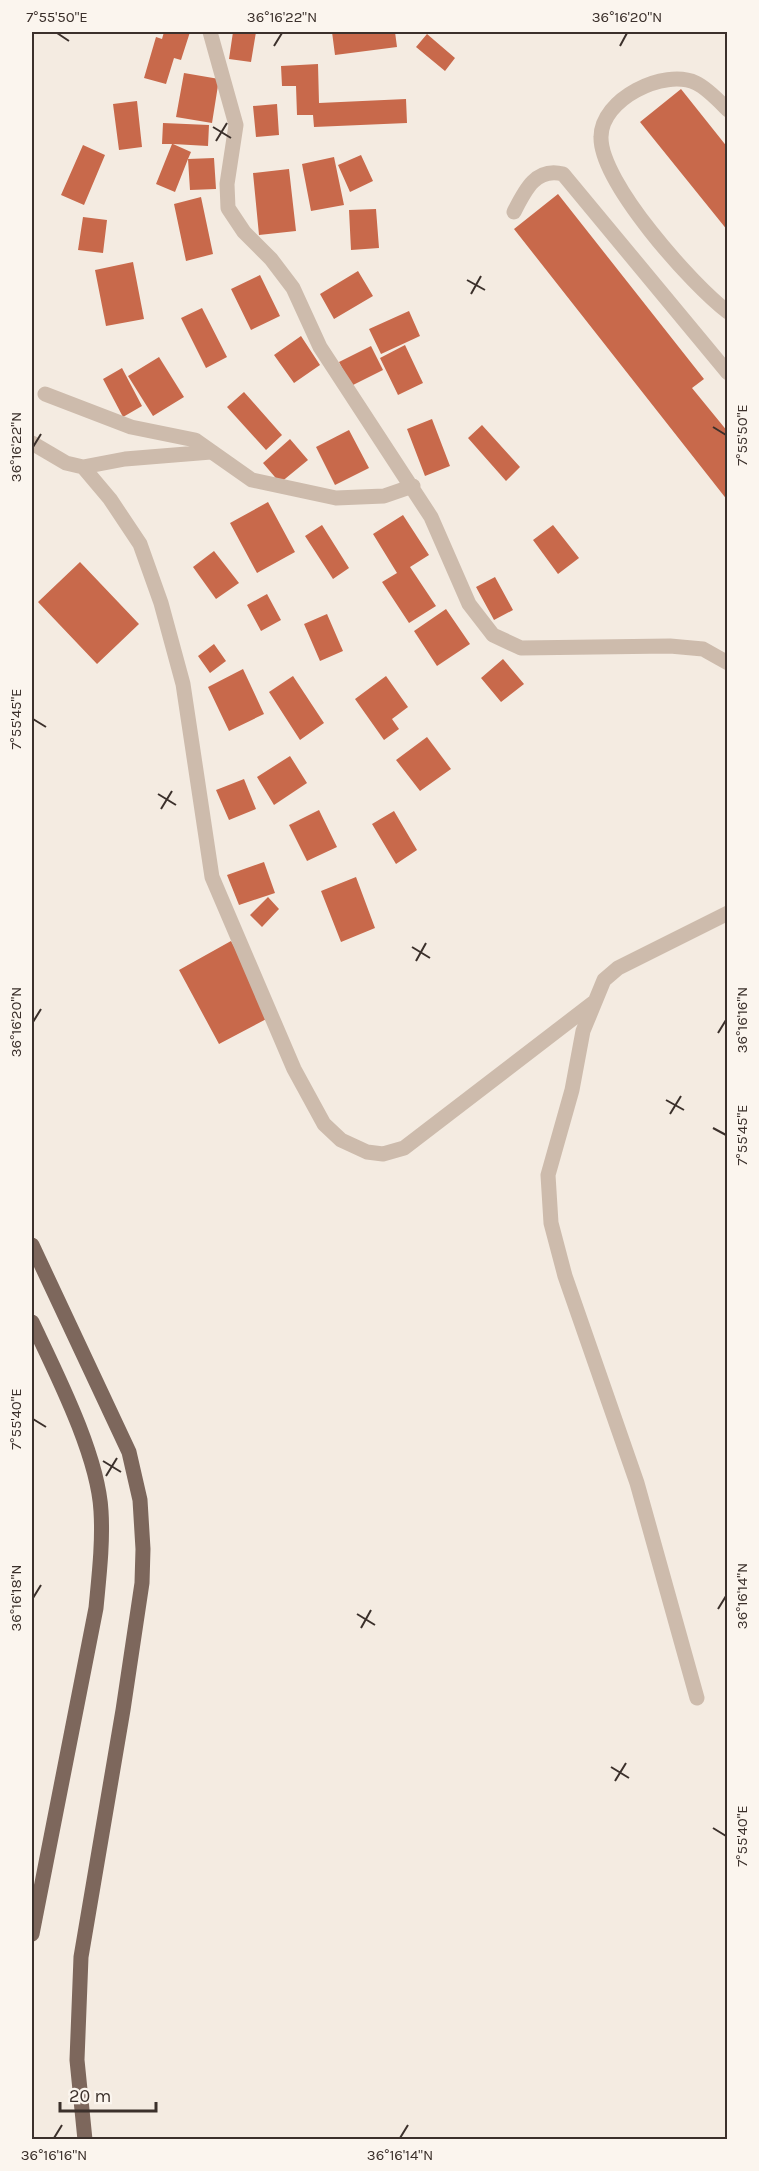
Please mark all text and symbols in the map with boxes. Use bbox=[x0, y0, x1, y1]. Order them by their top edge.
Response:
text: 7°55'50"E bbox=[26, 8, 88, 26]
text: 36°16'22"N bbox=[247, 8, 317, 26]
text: 36°16'20"N bbox=[592, 8, 662, 26]
text: 7°55'50"E bbox=[733, 404, 751, 466]
text: 36°16'22"N bbox=[7, 412, 25, 482]
text: 7°55'45"E bbox=[7, 689, 25, 749]
text: 36°16'20"N bbox=[7, 987, 25, 1057]
text: 36°16'16"N bbox=[733, 987, 751, 1053]
text: 7°55'45"E bbox=[733, 1105, 751, 1165]
text: 7°55'40"E bbox=[7, 1388, 25, 1450]
text: 36°16'14"N bbox=[733, 1563, 751, 1629]
text: 36°16'18"N bbox=[7, 1564, 25, 1632]
text: 7°55'40"E bbox=[733, 1805, 751, 1867]
scale bar bbox=[60, 2075, 156, 2113]
text: 20 m bbox=[69, 2085, 111, 2107]
text: 36°16'16"N bbox=[21, 2146, 87, 2164]
text: 36°16'14"N bbox=[367, 2146, 433, 2164]

